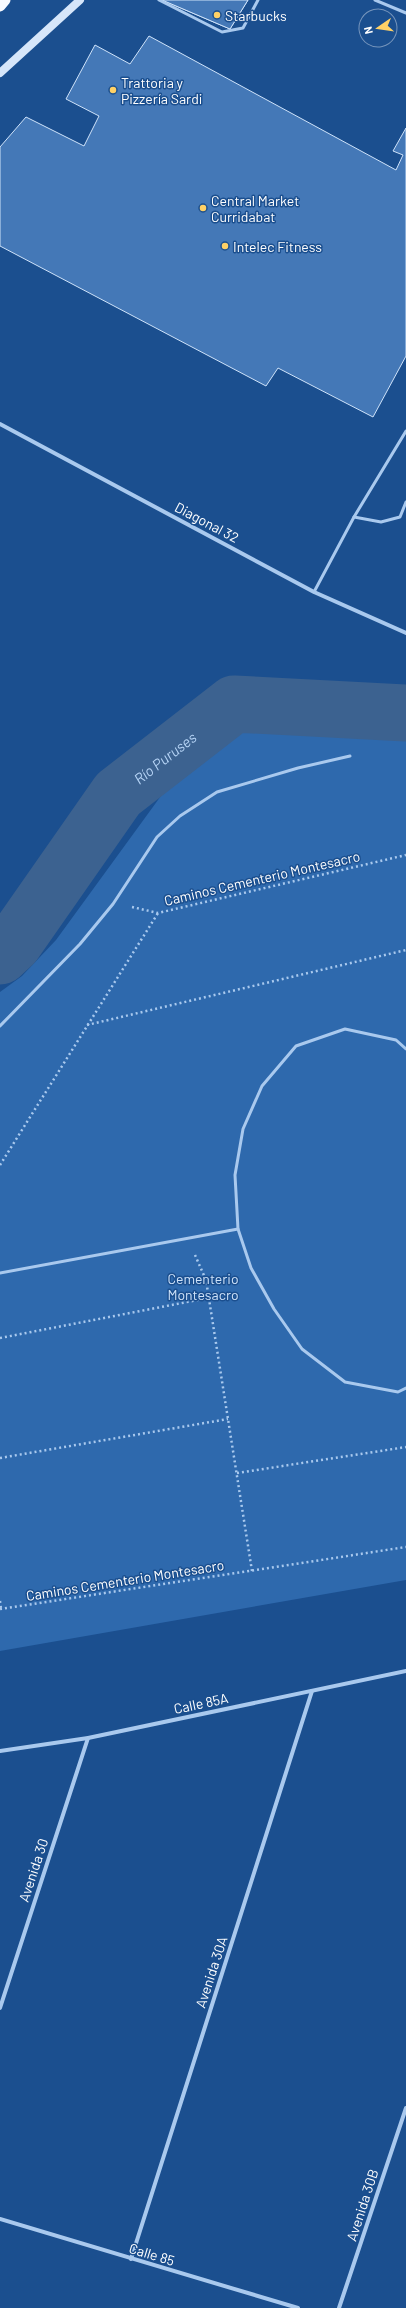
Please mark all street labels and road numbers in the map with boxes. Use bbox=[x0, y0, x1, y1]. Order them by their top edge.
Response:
street label: Diagonal 32 bbox=[172, 498, 242, 546]
street label: Caminos Cementerio Montesacro bbox=[162, 847, 362, 909]
street label: Caminos Cementerio Montesacro bbox=[25, 1556, 225, 1604]
street label: Calle 85A bbox=[172, 1689, 230, 1717]
street label: Avenida 30 bbox=[15, 1836, 51, 1904]
street label: Avenida 30A bbox=[191, 1934, 231, 2010]
street label: Avenida 30B bbox=[342, 2167, 382, 2243]
street label: Calle 85 bbox=[127, 2239, 177, 2269]

